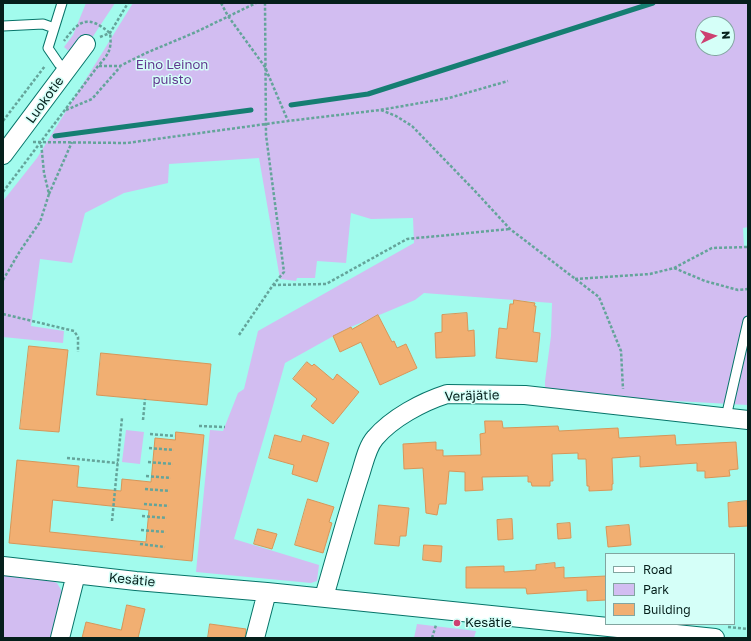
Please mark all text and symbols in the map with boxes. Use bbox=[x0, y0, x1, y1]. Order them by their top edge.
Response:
north arrow bbox=[695, 16, 735, 56]
text: N bbox=[720, 31, 733, 40]
park label: Eino Leinon puisto bbox=[136, 57, 208, 88]
street label: Luokotie bbox=[23, 74, 67, 126]
street label: Veräjätie bbox=[444, 387, 500, 405]
legend bbox=[605, 553, 735, 625]
text: Road bbox=[643, 562, 672, 577]
street label: Kesätie bbox=[108, 570, 156, 590]
text: Park bbox=[643, 582, 669, 597]
text: Building bbox=[643, 602, 691, 617]
place label: Kesätie bbox=[465, 615, 512, 631]
marker: Kesätie bbox=[452, 618, 462, 628]

